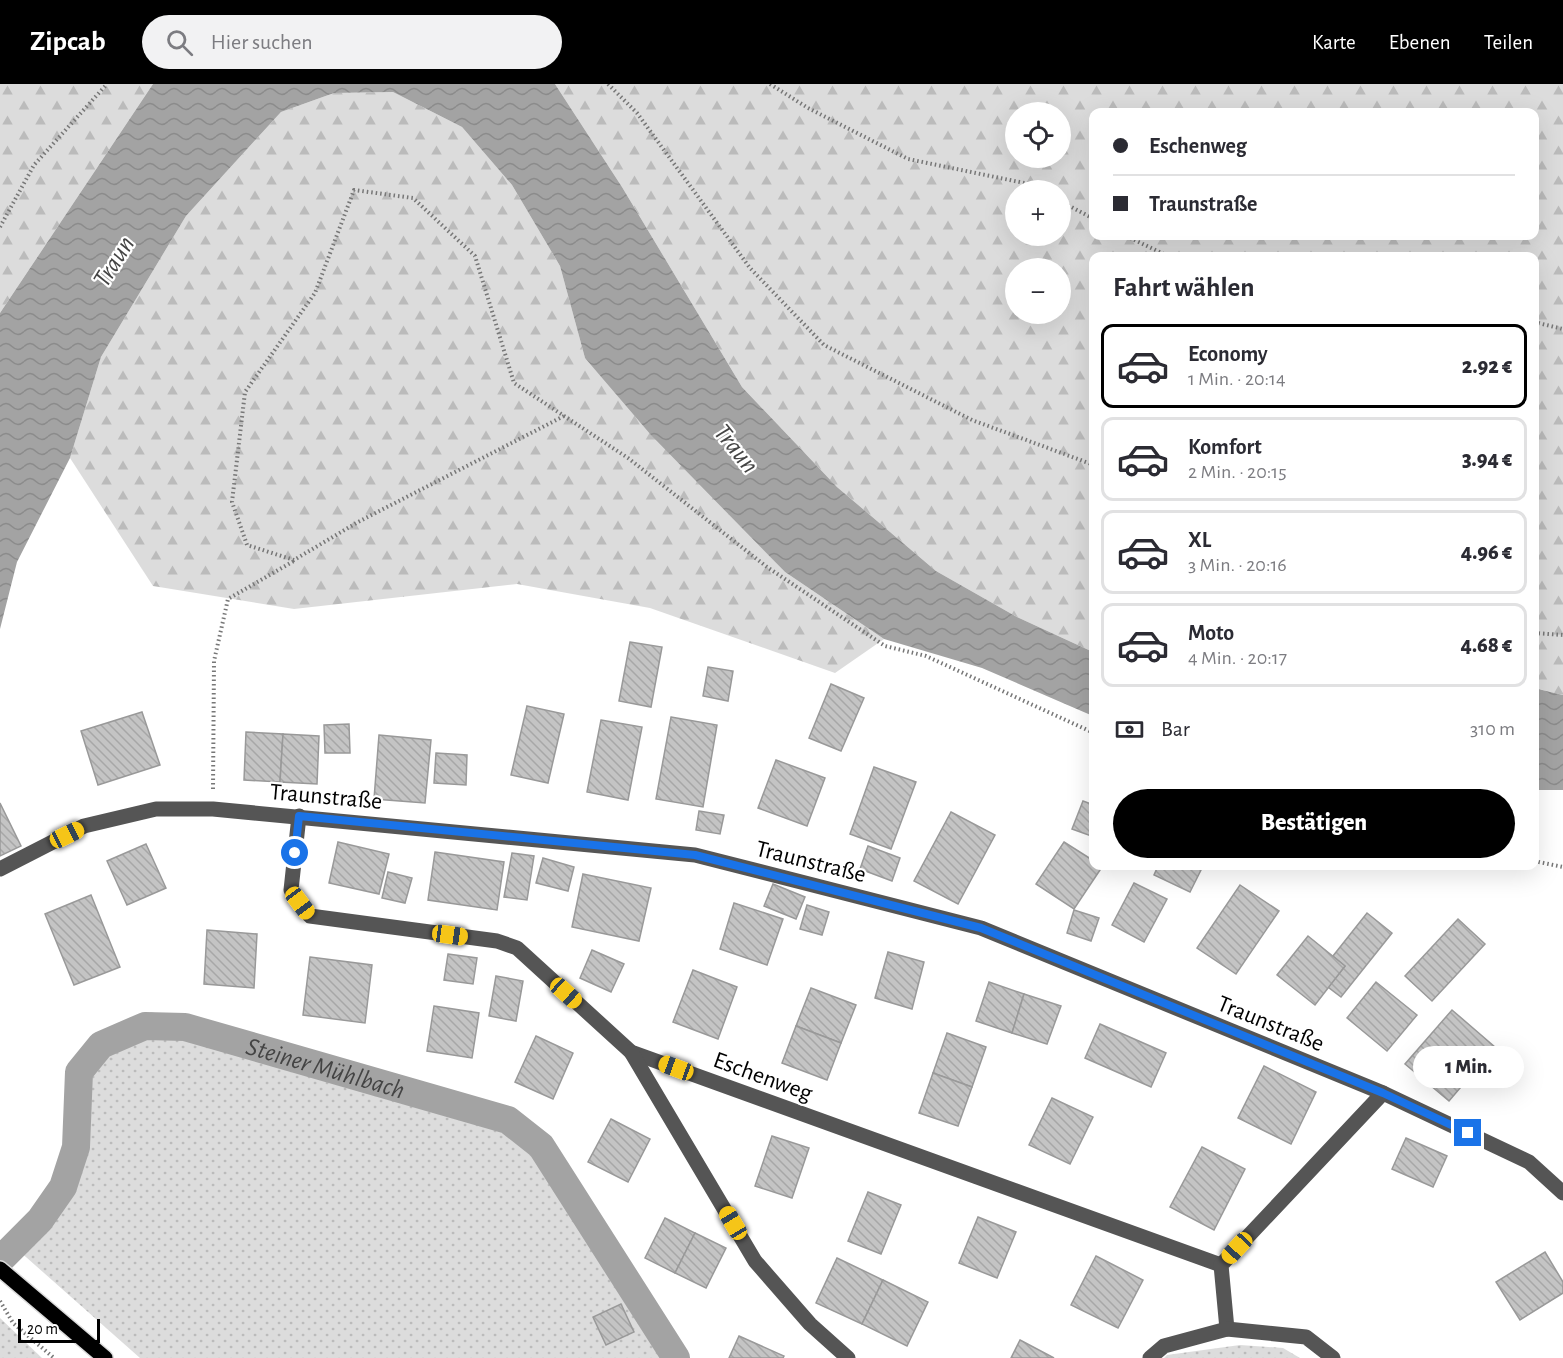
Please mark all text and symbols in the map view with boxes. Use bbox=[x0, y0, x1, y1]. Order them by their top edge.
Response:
search box bbox=[142, 15, 562, 69]
icon: search bbox=[163, 26, 196, 59]
text: Zipcab bbox=[30, 28, 106, 56]
text: Hier suchen bbox=[211, 31, 313, 53]
text: Karte bbox=[1312, 32, 1356, 53]
text: Ebenen bbox=[1389, 32, 1451, 53]
text: Teilen bbox=[1484, 32, 1533, 53]
map controls bbox=[1005, 102, 1071, 324]
button: locate bbox=[1005, 102, 1071, 168]
text: Eschenweg bbox=[1149, 135, 1247, 157]
button: + bbox=[1005, 180, 1071, 246]
text: Traunstraße bbox=[1149, 193, 1257, 215]
water label: Traun bbox=[88, 231, 139, 292]
button: − bbox=[1005, 258, 1071, 324]
text: Fahrt wählen bbox=[1113, 274, 1255, 301]
icon: car bbox=[1116, 339, 1170, 393]
text: Economy bbox=[1188, 343, 1268, 365]
text: 2.92 € bbox=[1462, 355, 1512, 377]
text: 1 Min. · 20:14 bbox=[1188, 369, 1286, 389]
water label: Traun bbox=[709, 419, 764, 478]
icon: car bbox=[1116, 432, 1170, 486]
text: Komfort bbox=[1188, 436, 1262, 458]
text: 3.94 € bbox=[1462, 448, 1512, 470]
text: 2 Min. · 20:15 bbox=[1188, 462, 1287, 482]
icon: car bbox=[1116, 525, 1170, 579]
text: XL bbox=[1188, 529, 1211, 551]
text: 4.96 € bbox=[1461, 541, 1512, 563]
text: 3 Min. · 20:16 bbox=[1188, 555, 1287, 575]
icon: car bbox=[1116, 618, 1170, 672]
text: Moto bbox=[1188, 622, 1234, 644]
text: 4.68 € bbox=[1461, 634, 1512, 656]
text: 4 Min. · 20:17 bbox=[1188, 648, 1287, 668]
icon: cash bbox=[1113, 713, 1146, 746]
text: Bar bbox=[1161, 718, 1190, 740]
text: 310 m bbox=[1470, 719, 1515, 739]
street label: Traunstraße bbox=[269, 780, 383, 814]
button: Bestätigen bbox=[1113, 789, 1515, 858]
car bbox=[47, 819, 87, 851]
street label: Traunstraße bbox=[753, 837, 868, 887]
route start bbox=[281, 839, 308, 866]
car bbox=[282, 883, 318, 923]
car bbox=[431, 924, 469, 946]
car bbox=[547, 974, 585, 1012]
street label: Traunstraße bbox=[1214, 992, 1327, 1056]
water label: Steiner Mühlbach bbox=[243, 1033, 408, 1104]
callout: 1 Min. bbox=[1412, 1046, 1524, 1088]
street label: Eschenweg bbox=[710, 1048, 816, 1106]
car bbox=[656, 1053, 696, 1083]
text: 1 Min. bbox=[1445, 1057, 1492, 1077]
route end bbox=[1454, 1119, 1481, 1146]
car bbox=[716, 1203, 750, 1243]
car bbox=[1218, 1229, 1256, 1267]
scale bar bbox=[18, 1316, 100, 1344]
text: 20 m bbox=[27, 1321, 58, 1337]

